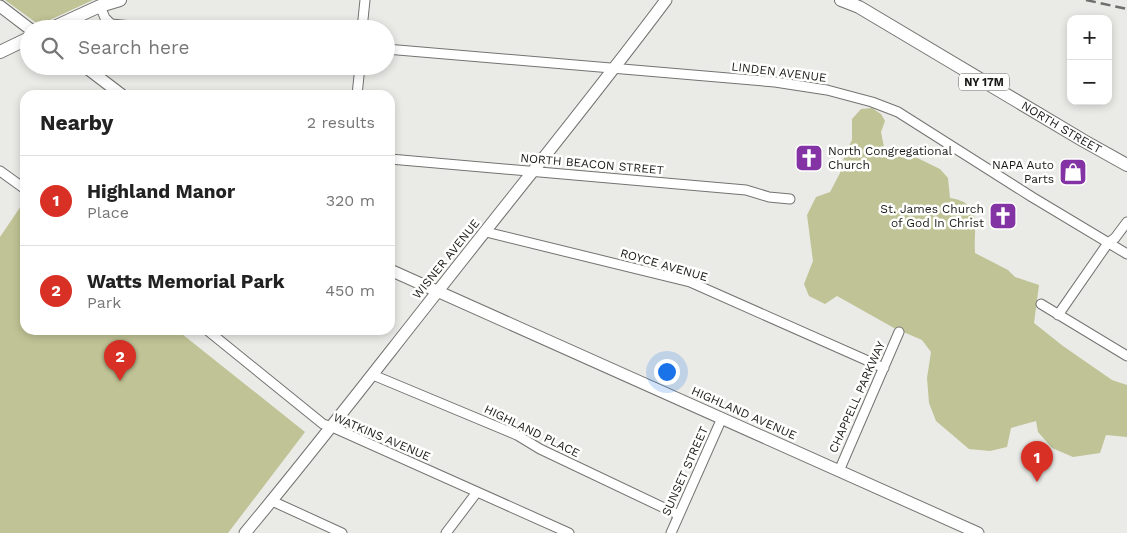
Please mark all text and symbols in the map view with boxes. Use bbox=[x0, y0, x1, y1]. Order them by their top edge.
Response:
map controls bbox=[1067, 15, 1112, 105]
button: + bbox=[1067, 15, 1112, 60]
search box bbox=[20, 20, 395, 75]
icon: search bbox=[38, 34, 66, 62]
text: Search here bbox=[78, 36, 189, 59]
street label: LINDEN AVENUE bbox=[731, 59, 828, 85]
button: − bbox=[1067, 60, 1112, 105]
road number: NY 17M bbox=[959, 74, 1009, 90]
street label: NORTH STREET bbox=[1019, 98, 1104, 156]
text: Nearby bbox=[40, 110, 113, 135]
text: 2 results bbox=[307, 113, 375, 132]
church icon: North Congregational Church bbox=[794, 143, 824, 173]
place label: North Congregational Church bbox=[828, 144, 952, 172]
street label: NORTH BEACON STREET bbox=[520, 151, 664, 177]
shop icon: NAPA Auto Parts bbox=[1058, 157, 1088, 187]
place label: NAPA Auto Parts bbox=[992, 158, 1054, 186]
text: Highland Manor bbox=[87, 180, 235, 203]
text: 1 bbox=[53, 191, 59, 210]
text: 320 m bbox=[326, 191, 375, 210]
church icon: St. James Church of God In Christ bbox=[988, 201, 1018, 231]
place label: St. James Church of God In Christ bbox=[880, 202, 984, 230]
text: Place bbox=[87, 203, 129, 222]
street label: WISNER AVENUE bbox=[410, 216, 483, 302]
street label: ROYCE AVENUE bbox=[619, 246, 710, 284]
text: Watts Memorial Park bbox=[87, 270, 285, 293]
text: 2 bbox=[51, 281, 61, 300]
text: 450 m bbox=[325, 281, 375, 300]
text: Park bbox=[87, 293, 121, 312]
street label: CHAPPELL PARKWAY bbox=[826, 339, 888, 455]
pin: 2 bbox=[104, 340, 136, 381]
your location bbox=[654, 359, 680, 385]
street label: HIGHLAND AVENUE bbox=[689, 383, 799, 443]
street label: HIGHLAND PLACE bbox=[482, 402, 582, 460]
street label: WATKINS AVENUE bbox=[331, 410, 433, 464]
street label: SUNSET STREET bbox=[659, 424, 711, 518]
pin: 1 bbox=[1021, 441, 1053, 482]

